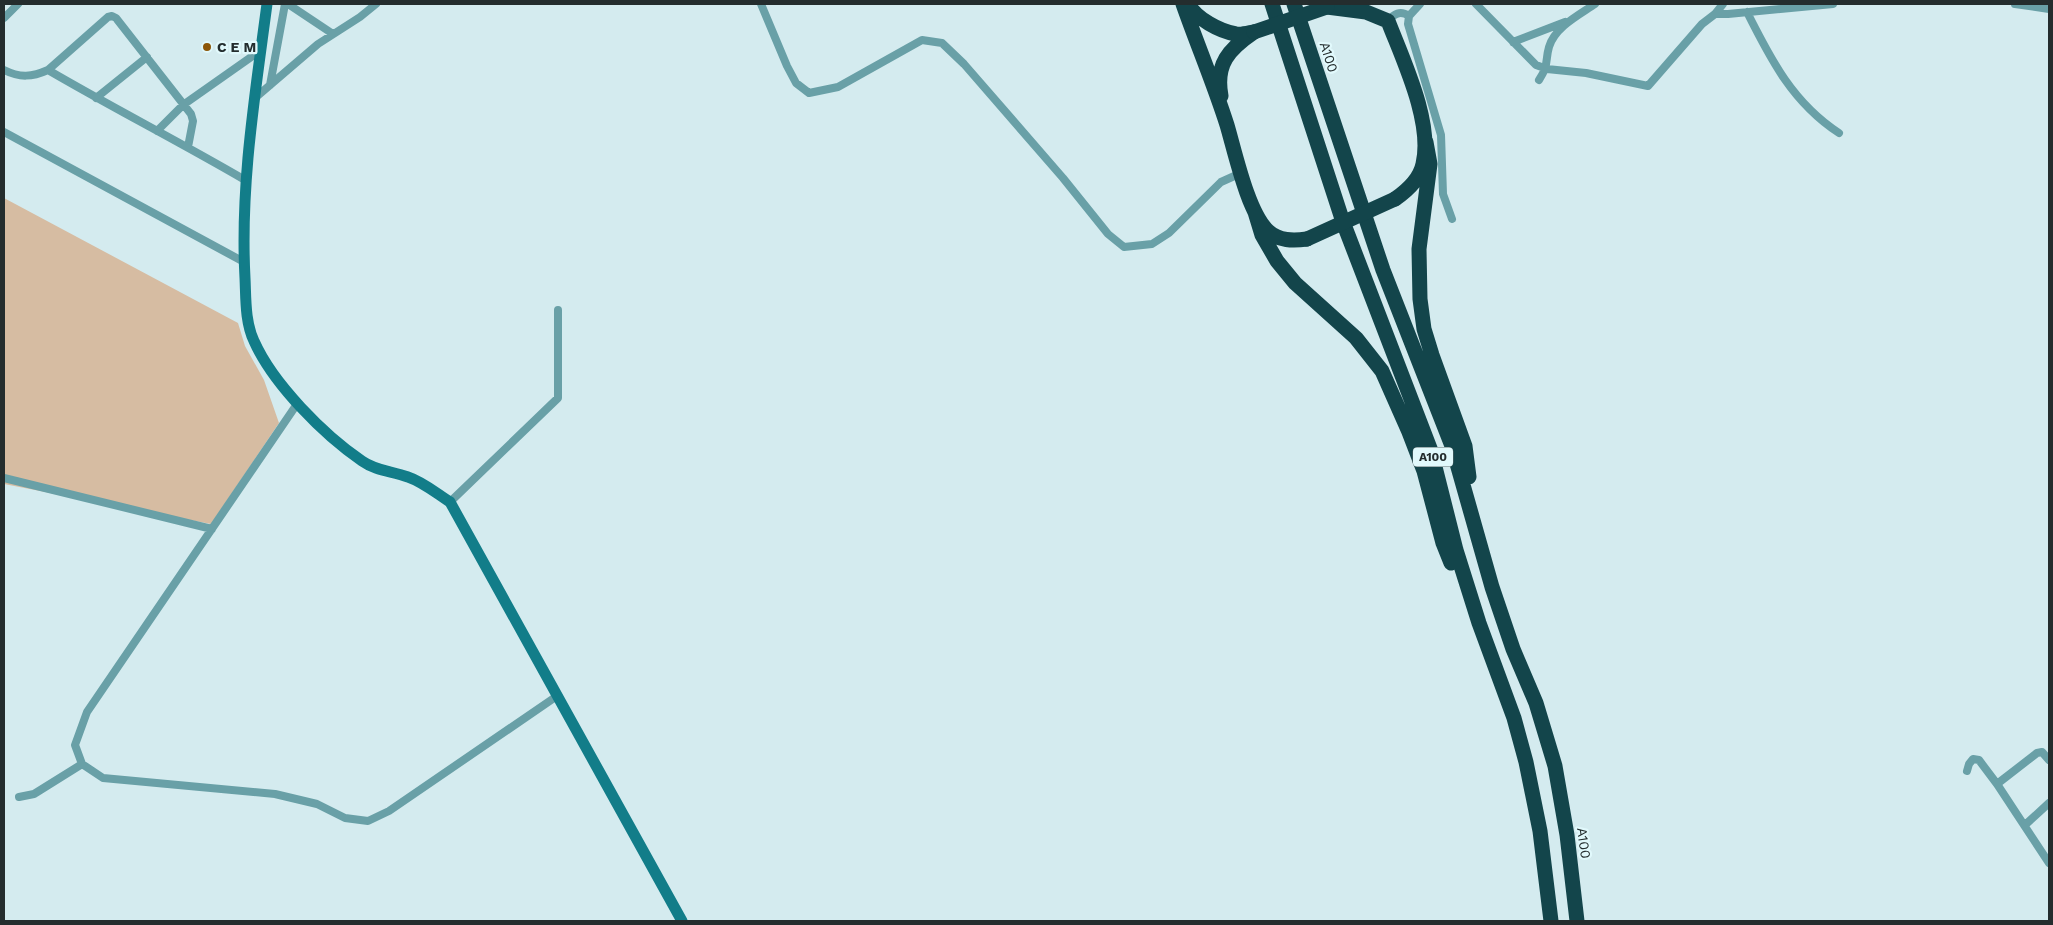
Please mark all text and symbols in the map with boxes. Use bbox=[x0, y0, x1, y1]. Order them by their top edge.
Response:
place label: C E M bbox=[217, 39, 256, 55]
street label: A100 bbox=[1317, 40, 1341, 74]
marker: C E M bbox=[201, 41, 213, 53]
road number: A100 bbox=[1413, 448, 1453, 467]
street label: A100 bbox=[1574, 826, 1594, 860]

